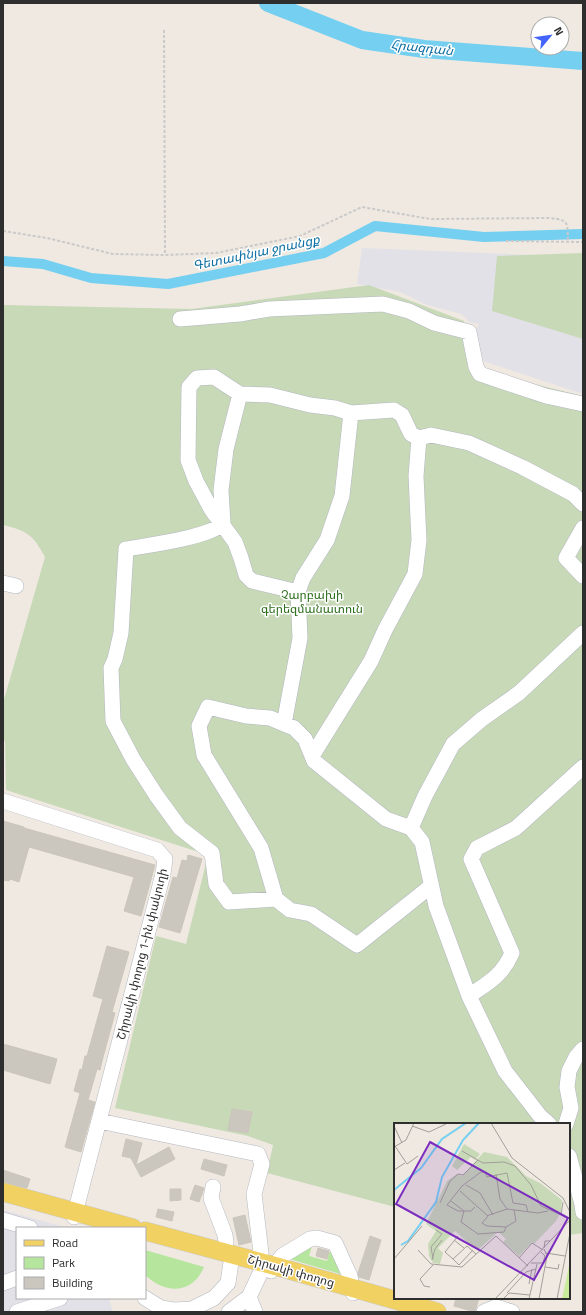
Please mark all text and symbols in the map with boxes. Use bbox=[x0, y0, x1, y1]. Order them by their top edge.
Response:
north arrow bbox=[530, 16, 570, 56]
text: N bbox=[550, 24, 568, 38]
water label: Հրազդան bbox=[390, 34, 455, 60]
water label: Գետափնյա ջրանցք bbox=[191, 228, 323, 275]
park label: Չարբախի գերեզմանատուն bbox=[261, 585, 363, 618]
street label: Շիրակի փողոց 1-ին փակուղի bbox=[111, 866, 172, 1042]
inset map bbox=[394, 1123, 570, 1299]
legend bbox=[16, 1227, 146, 1299]
text: Road bbox=[52, 1233, 78, 1252]
street label: Շիրակի փողոց bbox=[245, 1249, 337, 1292]
text: Park bbox=[52, 1253, 75, 1272]
text: Building bbox=[52, 1273, 93, 1292]

